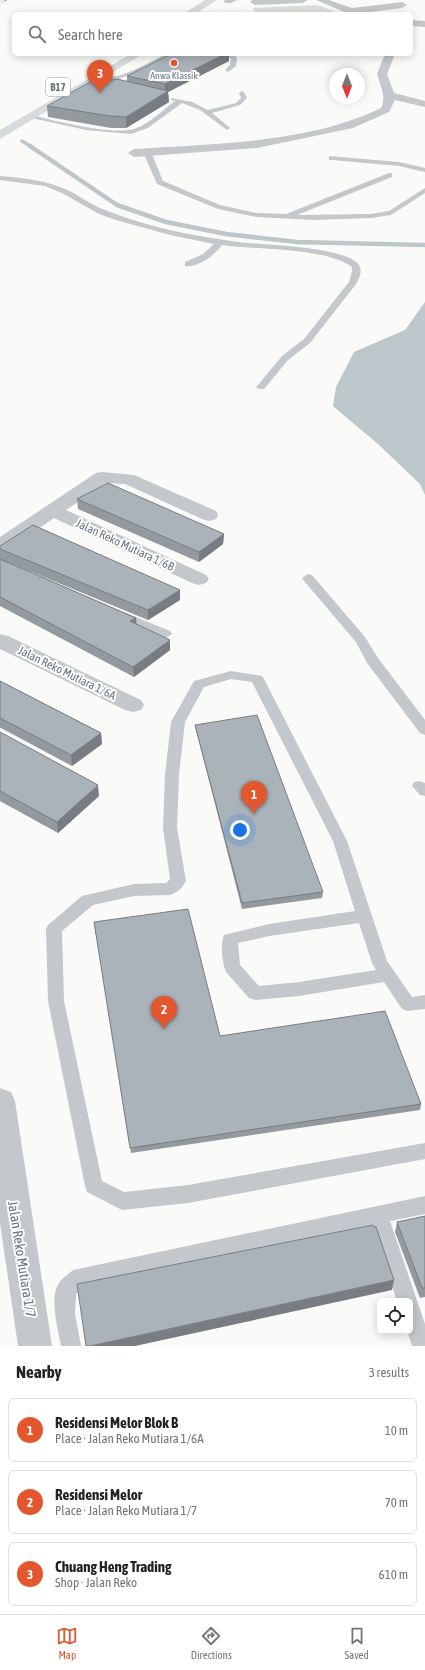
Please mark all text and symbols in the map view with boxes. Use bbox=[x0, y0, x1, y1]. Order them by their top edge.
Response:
search box bbox=[12, 12, 413, 56]
icon: search bbox=[26, 23, 48, 45]
text: Search here bbox=[58, 26, 123, 43]
marker: Anwa Klassik bbox=[169, 58, 179, 68]
pin: 3 bbox=[87, 60, 113, 93]
north arrow bbox=[329, 68, 365, 104]
place label: Anwa Klassik bbox=[150, 70, 198, 81]
road number: B17 bbox=[46, 78, 70, 96]
street label: Jalan Reko Mutiara 1/6B bbox=[74, 516, 177, 574]
street label: Jalan Reko Mutiara 1/6A bbox=[16, 643, 118, 703]
pin: 1 bbox=[241, 781, 267, 814]
your location bbox=[230, 820, 250, 840]
pin: 2 bbox=[151, 996, 177, 1029]
street label: Jalan Reko Mutiara 1/7 bbox=[5, 1200, 39, 1318]
map controls bbox=[377, 1298, 413, 1334]
button: locate bbox=[377, 1298, 413, 1334]
text: Nearby bbox=[16, 1362, 62, 1382]
text: 3 results bbox=[369, 1365, 409, 1380]
text: Residensi Melor Blok B bbox=[55, 1414, 178, 1431]
text: 1 bbox=[27, 1423, 33, 1438]
text: 10 m bbox=[385, 1423, 408, 1438]
text: Place · Jalan Reko Mutiara 1/6A bbox=[55, 1431, 204, 1446]
text: Residensi Melor bbox=[55, 1486, 142, 1503]
text: 2 bbox=[27, 1495, 33, 1510]
text: 70 m bbox=[385, 1495, 408, 1510]
text: Place · Jalan Reko Mutiara 1/7 bbox=[55, 1503, 197, 1518]
text: Chuang Heng Trading bbox=[55, 1558, 171, 1575]
text: 3 bbox=[27, 1567, 33, 1582]
text: 610 m bbox=[379, 1567, 408, 1582]
text: Shop · Jalan Reko bbox=[55, 1575, 137, 1590]
tab: Map bbox=[56, 1625, 78, 1661]
tab: Directions bbox=[191, 1625, 232, 1661]
tab: Saved bbox=[344, 1625, 369, 1661]

